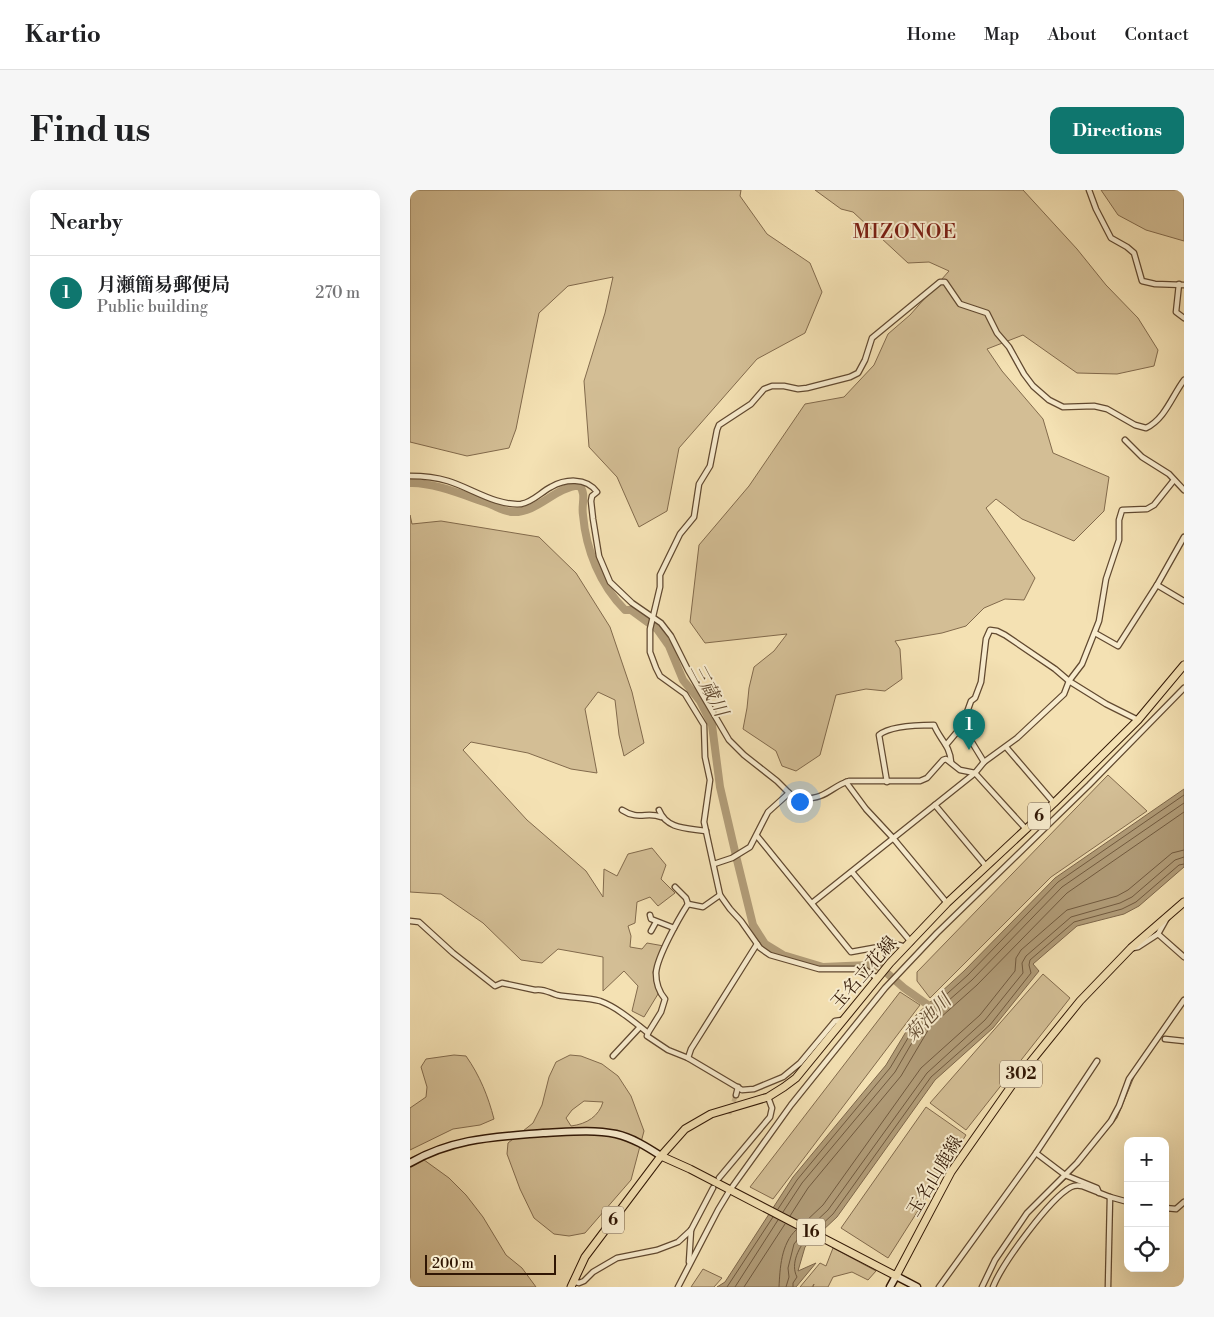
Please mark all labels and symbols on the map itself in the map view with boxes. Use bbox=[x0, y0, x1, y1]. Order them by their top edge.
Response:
district label: MIZONOE bbox=[853, 220, 957, 245]
water label: 三蔵川 bbox=[685, 659, 734, 723]
pin: 1 bbox=[953, 709, 985, 750]
your location bbox=[787, 789, 813, 815]
road number: 6 bbox=[1028, 802, 1050, 830]
street label: 玉名立花線 bbox=[826, 931, 902, 1015]
water label: 菊池川 bbox=[900, 988, 958, 1047]
road number: 302 bbox=[1000, 1061, 1042, 1088]
street label: 玉名山鹿線 bbox=[902, 1132, 968, 1220]
road number: 6 bbox=[602, 1206, 624, 1234]
road number: 16 bbox=[797, 1218, 825, 1246]
scale bar bbox=[425, 1252, 556, 1275]

